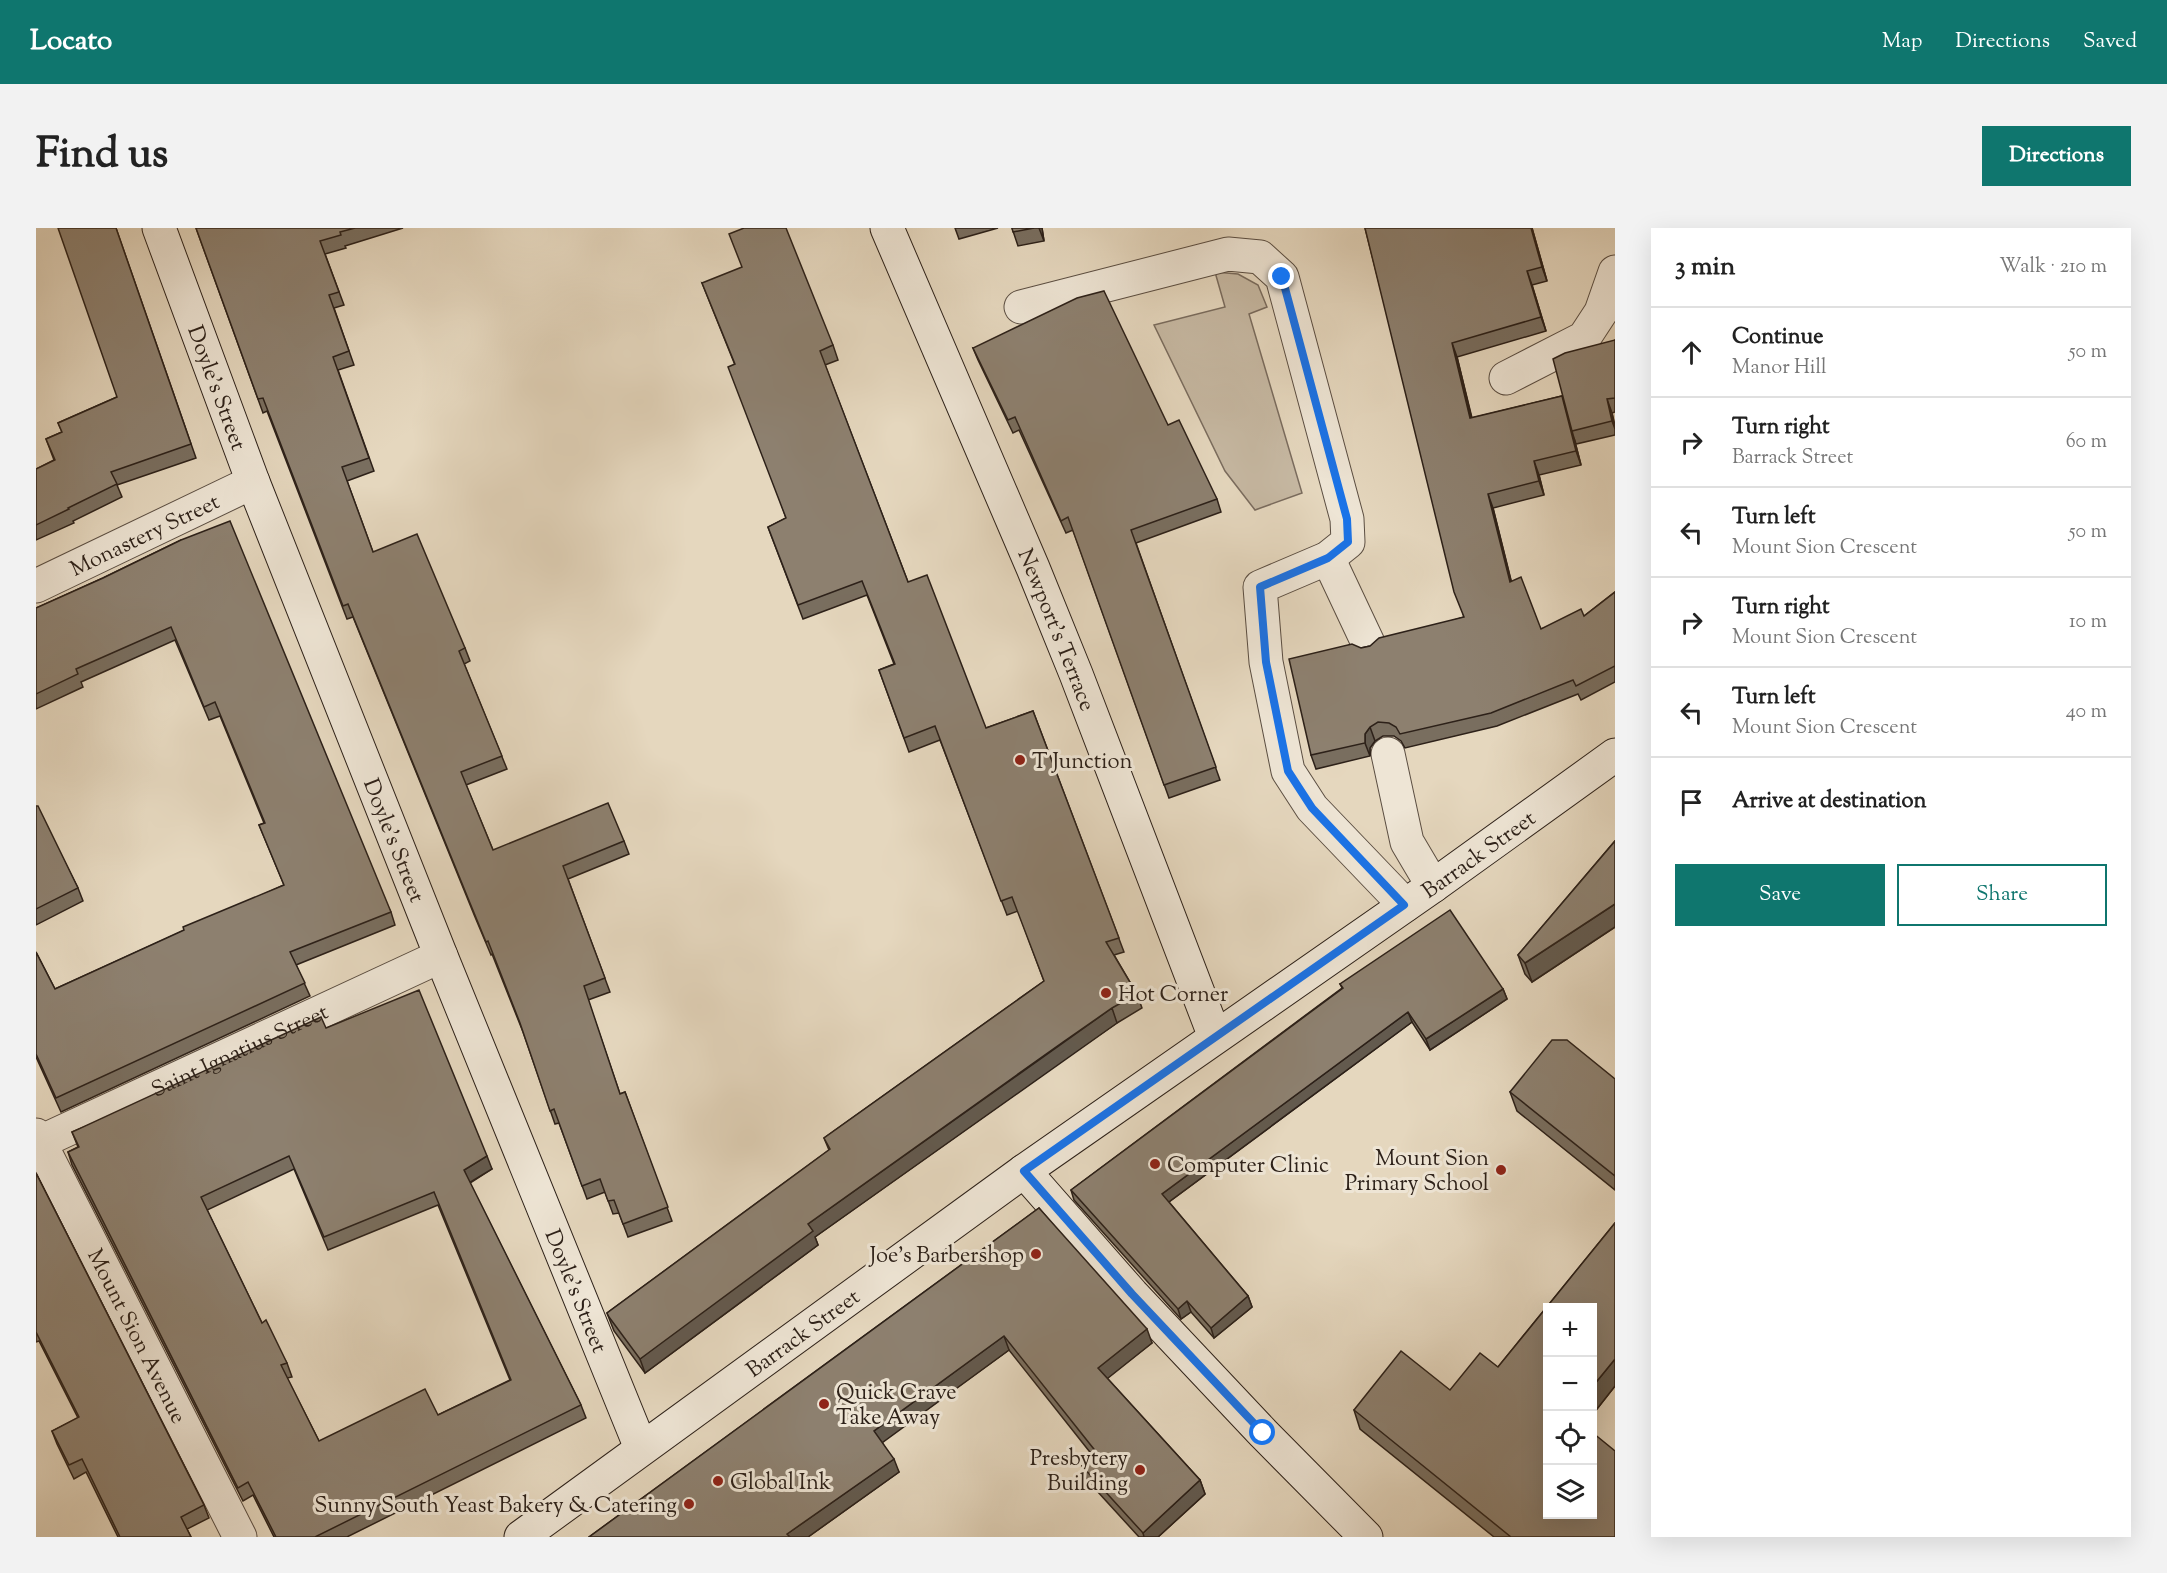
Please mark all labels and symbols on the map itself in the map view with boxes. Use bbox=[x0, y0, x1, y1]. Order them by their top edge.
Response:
route end bbox=[1268, 263, 1294, 289]
street label: Doyle's Street bbox=[177, 322, 253, 456]
street label: Monastery Street bbox=[65, 487, 226, 586]
street label: Newport's Terrace bbox=[1008, 544, 1102, 716]
place label: T Junction bbox=[1032, 747, 1133, 779]
marker: T Junction bbox=[1013, 753, 1027, 767]
street label: Doyle's Street bbox=[353, 774, 431, 908]
street label: Barrack Street bbox=[1416, 804, 1544, 908]
place label: Hot Corner bbox=[1118, 980, 1228, 1012]
marker: Hot Corner bbox=[1099, 986, 1113, 1000]
street label: Saint Ignatius Street bbox=[147, 997, 335, 1107]
place label: Mount Sion Primary School bbox=[1345, 1144, 1489, 1201]
place label: Computer Clinic bbox=[1167, 1151, 1329, 1183]
marker: Computer Clinic bbox=[1148, 1157, 1162, 1171]
marker: Mount Sion Primary School bbox=[1494, 1163, 1508, 1177]
street label: Doyle's Street bbox=[535, 1225, 614, 1359]
place label: Joe's Barbershop bbox=[869, 1241, 1024, 1273]
street label: Mount Sion Avenue bbox=[77, 1244, 193, 1430]
marker: Joe's Barbershop bbox=[1029, 1247, 1043, 1261]
street label: Barrack Street bbox=[741, 1282, 868, 1387]
place label: Quick Crave Take Away bbox=[836, 1378, 956, 1435]
marker: Quick Crave Take Away bbox=[817, 1397, 831, 1411]
route start bbox=[1249, 1419, 1275, 1445]
place label: Presbytery Building bbox=[1030, 1444, 1128, 1501]
marker: Presbytery Building bbox=[1133, 1463, 1147, 1477]
place label: Global Ink bbox=[730, 1468, 831, 1500]
marker: Global Ink bbox=[711, 1474, 725, 1488]
place label: Sunny South Yeast Bakery & Catering bbox=[314, 1491, 677, 1523]
marker: Sunny South Yeast Bakery & Catering bbox=[682, 1497, 696, 1511]

